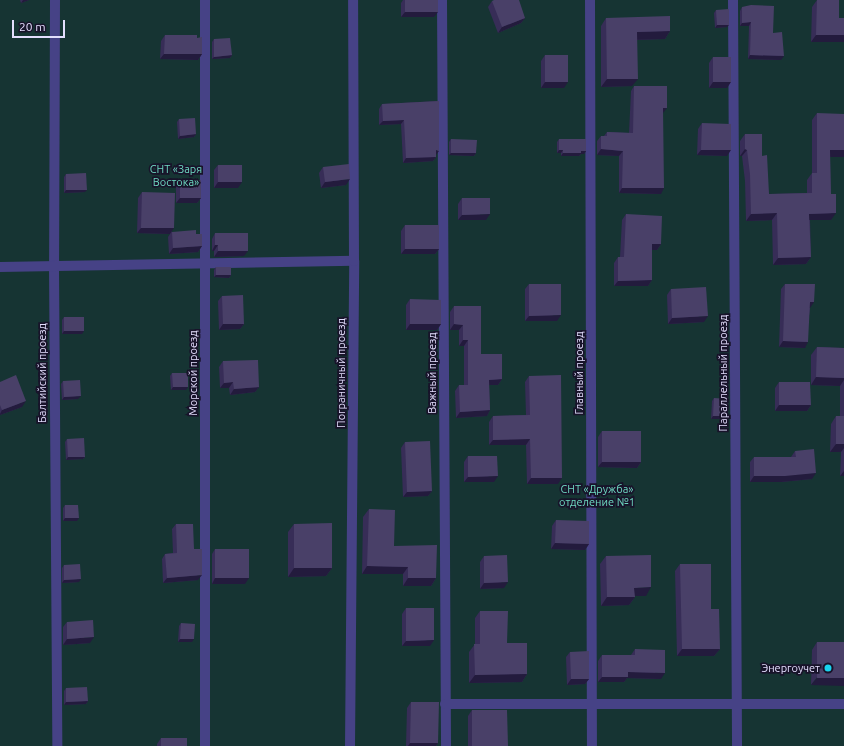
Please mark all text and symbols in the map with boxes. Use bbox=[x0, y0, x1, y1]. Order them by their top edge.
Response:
scale bar bbox=[14, 12, 67, 38]
text: 20 m bbox=[19, 20, 46, 33]
park label: СНТ «Заря Востока» bbox=[150, 163, 202, 189]
street label: Параллельный проезд bbox=[716, 314, 730, 432]
street label: Пограничный проезд bbox=[334, 318, 348, 428]
street label: Балтийский проезд bbox=[35, 323, 49, 423]
street label: Морской проезд bbox=[186, 330, 200, 416]
street label: Главный проезд bbox=[572, 331, 586, 415]
street label: Важный проезд bbox=[425, 332, 439, 414]
park label: СНТ «Дружба» отделение №1 bbox=[559, 483, 635, 509]
place label: Энергоучет bbox=[761, 661, 820, 675]
marker: Энергоучет bbox=[823, 663, 833, 673]

